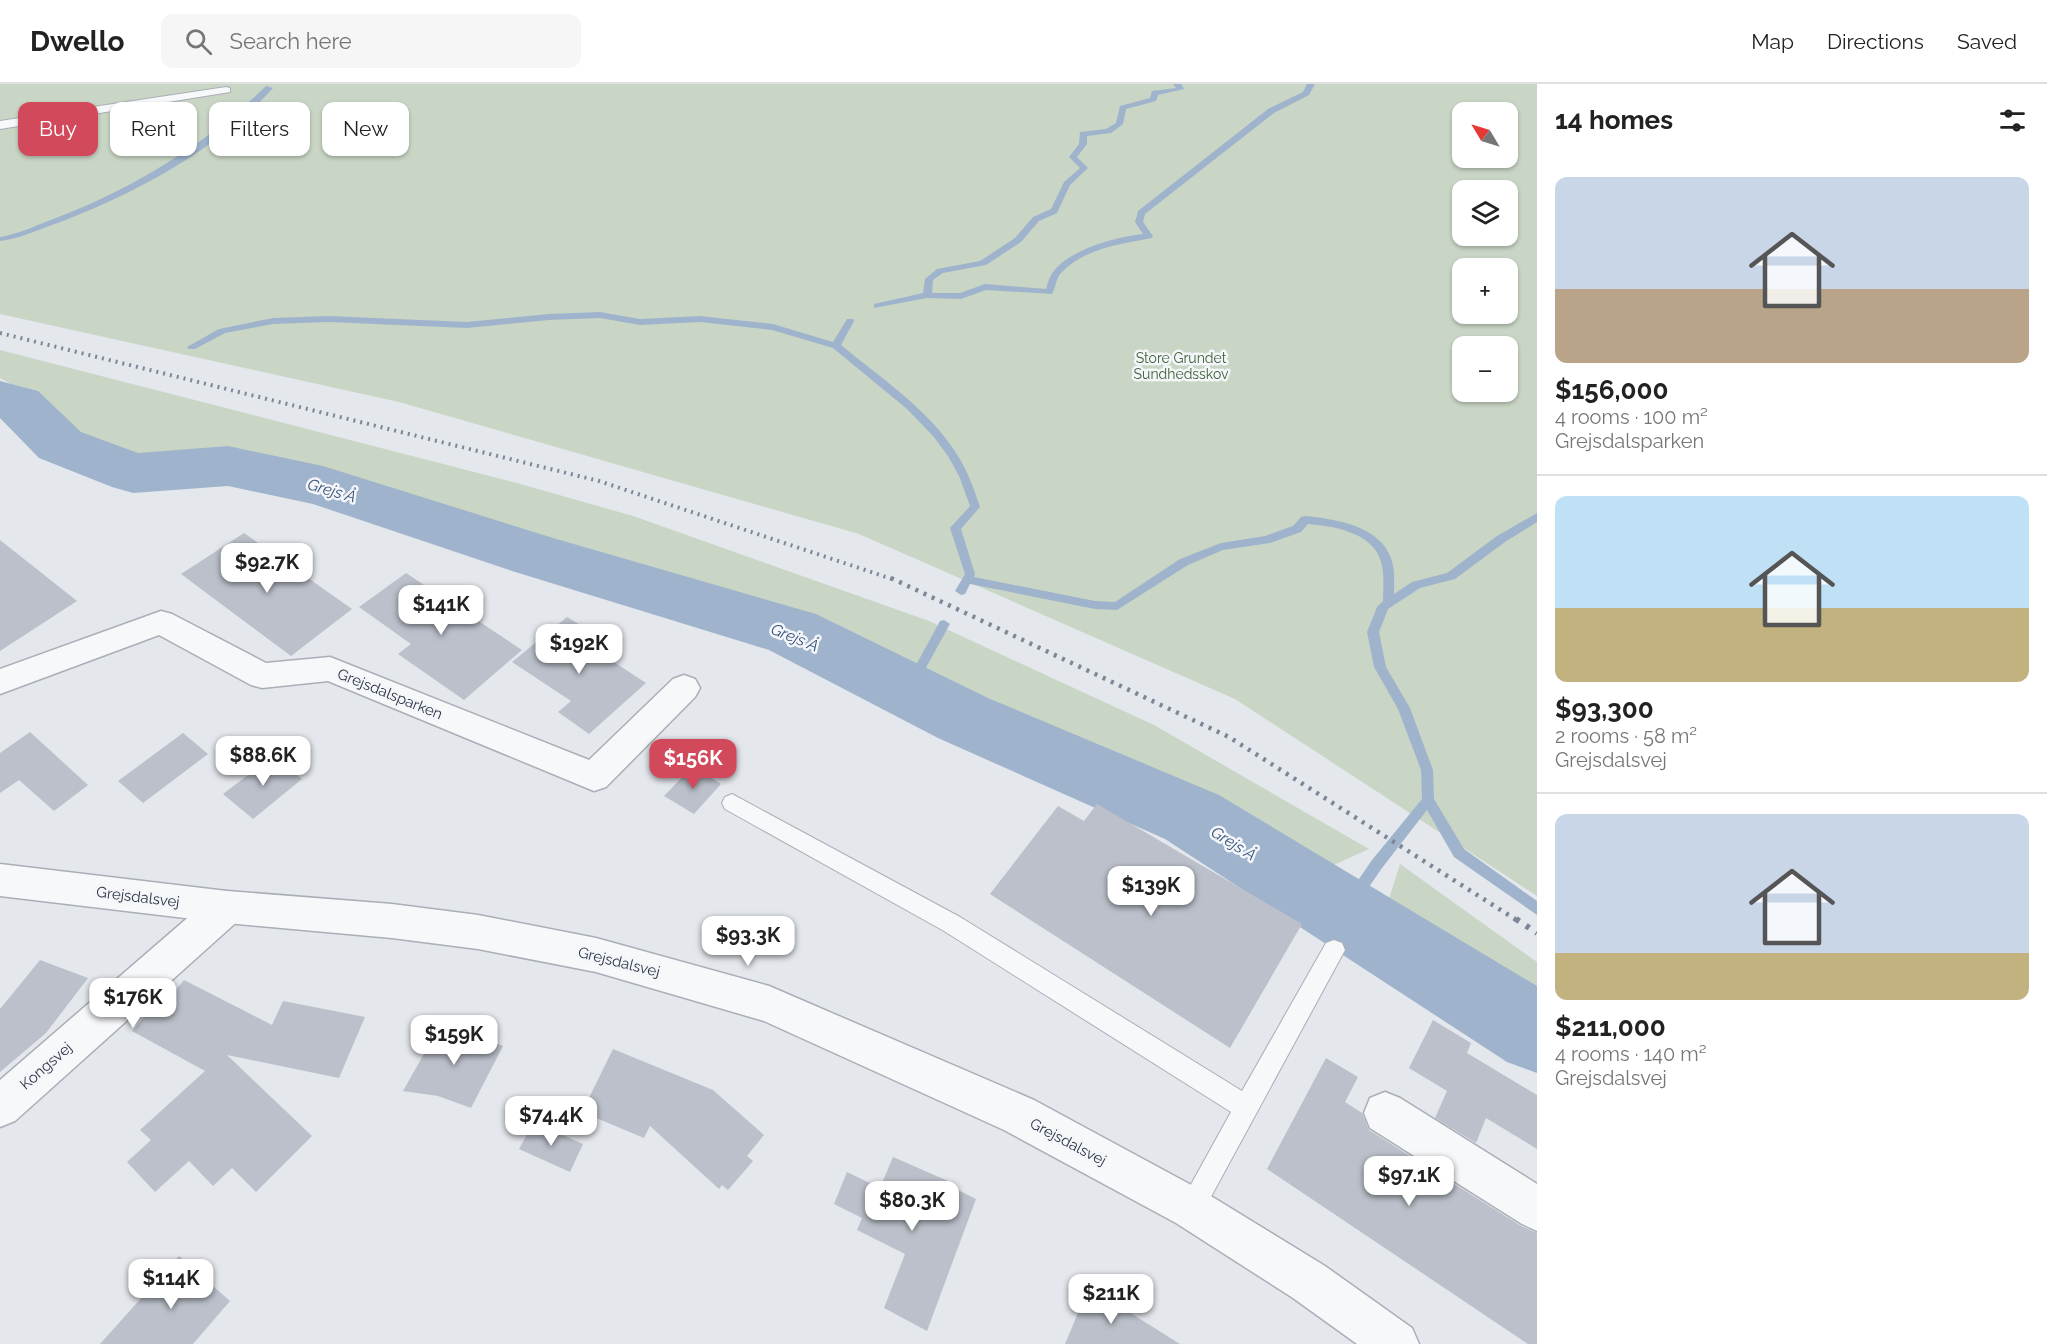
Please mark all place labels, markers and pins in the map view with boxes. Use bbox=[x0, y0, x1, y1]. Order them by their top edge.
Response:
pin: $92.7K bbox=[218, 543, 316, 594]
pin: $141K bbox=[399, 585, 483, 636]
pin: $192K bbox=[537, 624, 621, 675]
pin: $88.6K bbox=[214, 736, 312, 787]
pin: $156K bbox=[651, 739, 735, 790]
pin: $139K bbox=[1109, 866, 1193, 917]
pin: $93.3K bbox=[699, 916, 797, 967]
pin: $176K bbox=[91, 978, 175, 1029]
pin: $159K bbox=[412, 1015, 496, 1066]
pin: $74.4K bbox=[502, 1096, 600, 1147]
pin: $97.1K bbox=[1360, 1156, 1458, 1207]
pin: $80.3K bbox=[863, 1181, 961, 1232]
pin: $114K bbox=[129, 1259, 213, 1310]
pin: $211K bbox=[1069, 1274, 1153, 1325]

